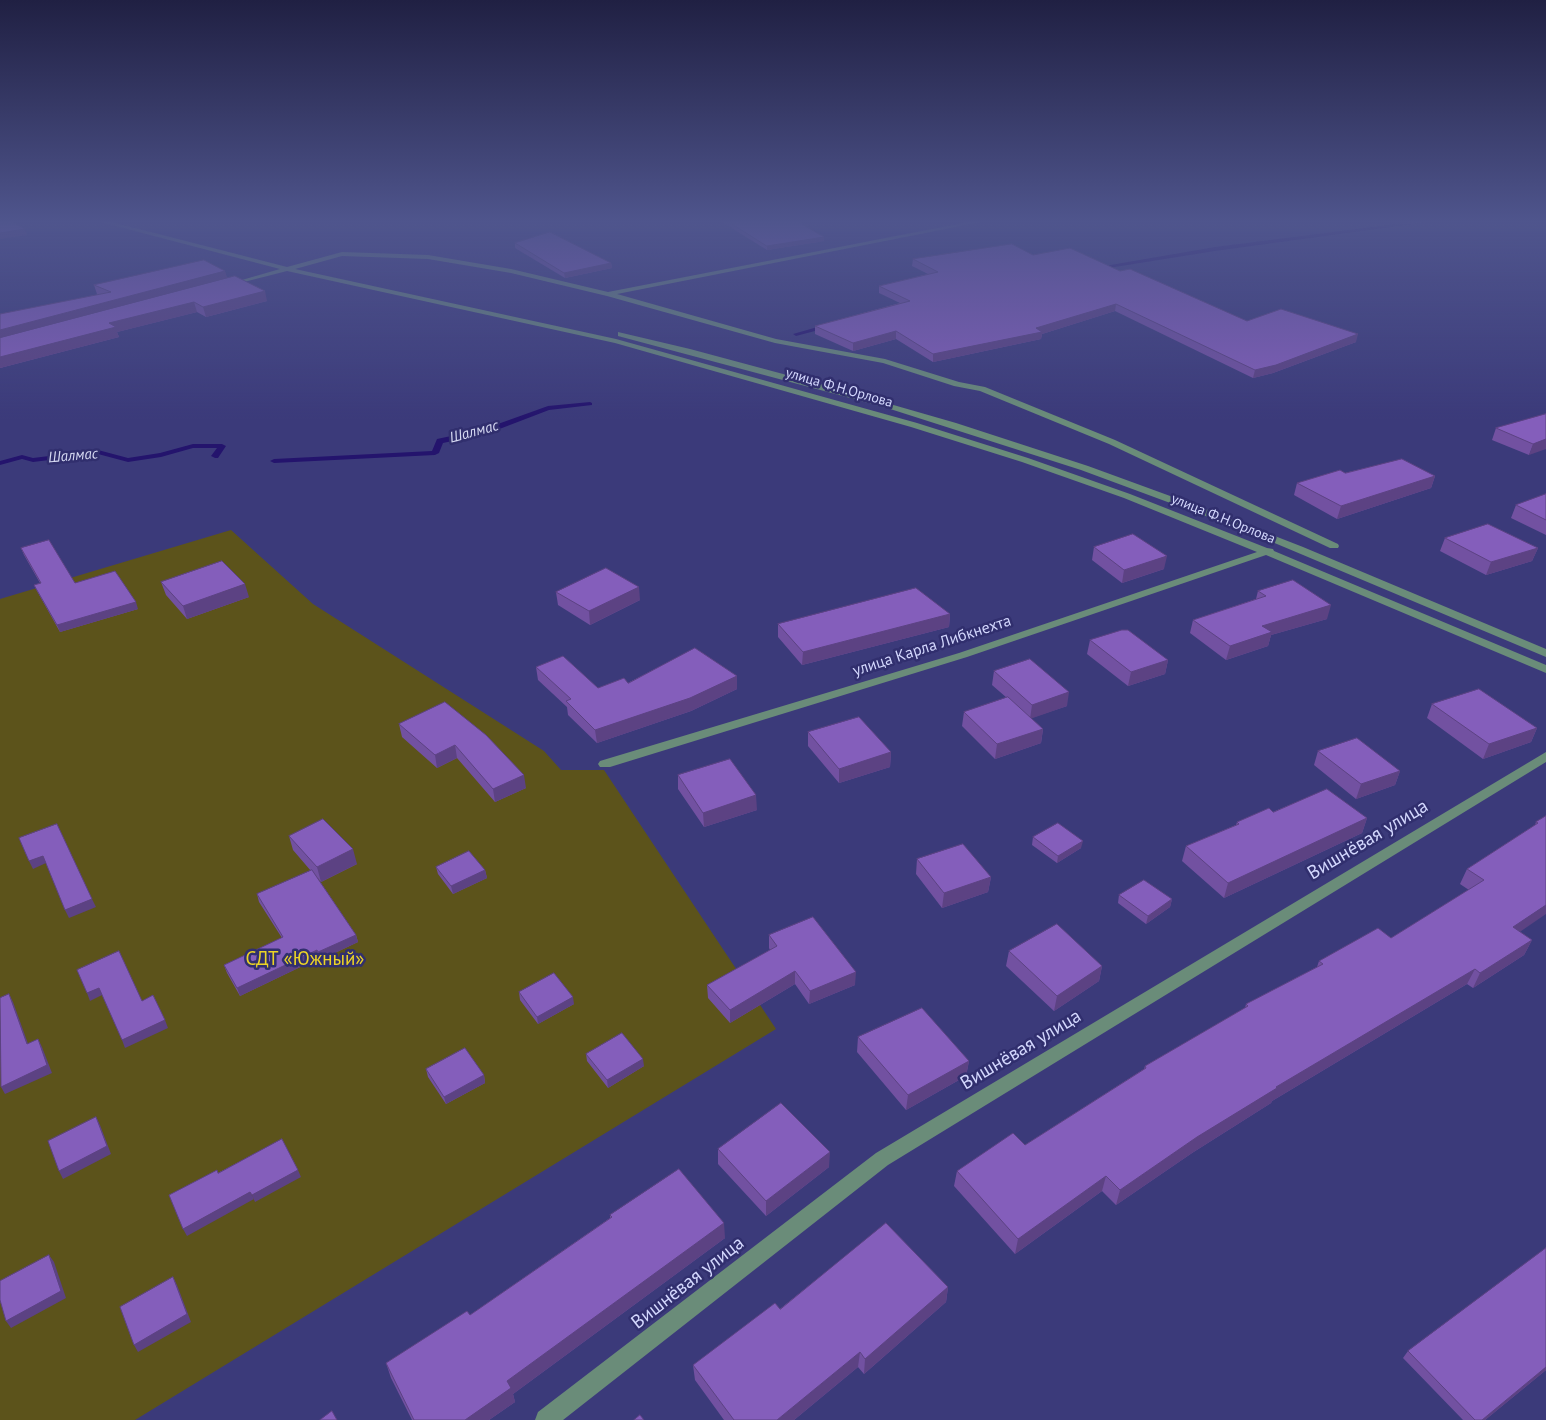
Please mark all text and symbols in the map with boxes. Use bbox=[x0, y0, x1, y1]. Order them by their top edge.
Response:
street label: улица Ф.Н.Орлова bbox=[783, 365, 895, 411]
water label: Шалмас bbox=[447, 417, 501, 447]
water label: Шалмас bbox=[47, 445, 99, 467]
street label: улица Ф.Н.Орлова bbox=[1168, 490, 1278, 548]
street label: улица Карла Либкнехта bbox=[850, 611, 1014, 681]
street label: Вишнёвая улица bbox=[1304, 795, 1432, 885]
park label: СДТ «Южный» bbox=[246, 949, 364, 971]
street label: Вишнёвая улица bbox=[957, 1005, 1085, 1095]
street label: Вишнёвая улица bbox=[627, 1232, 749, 1334]

